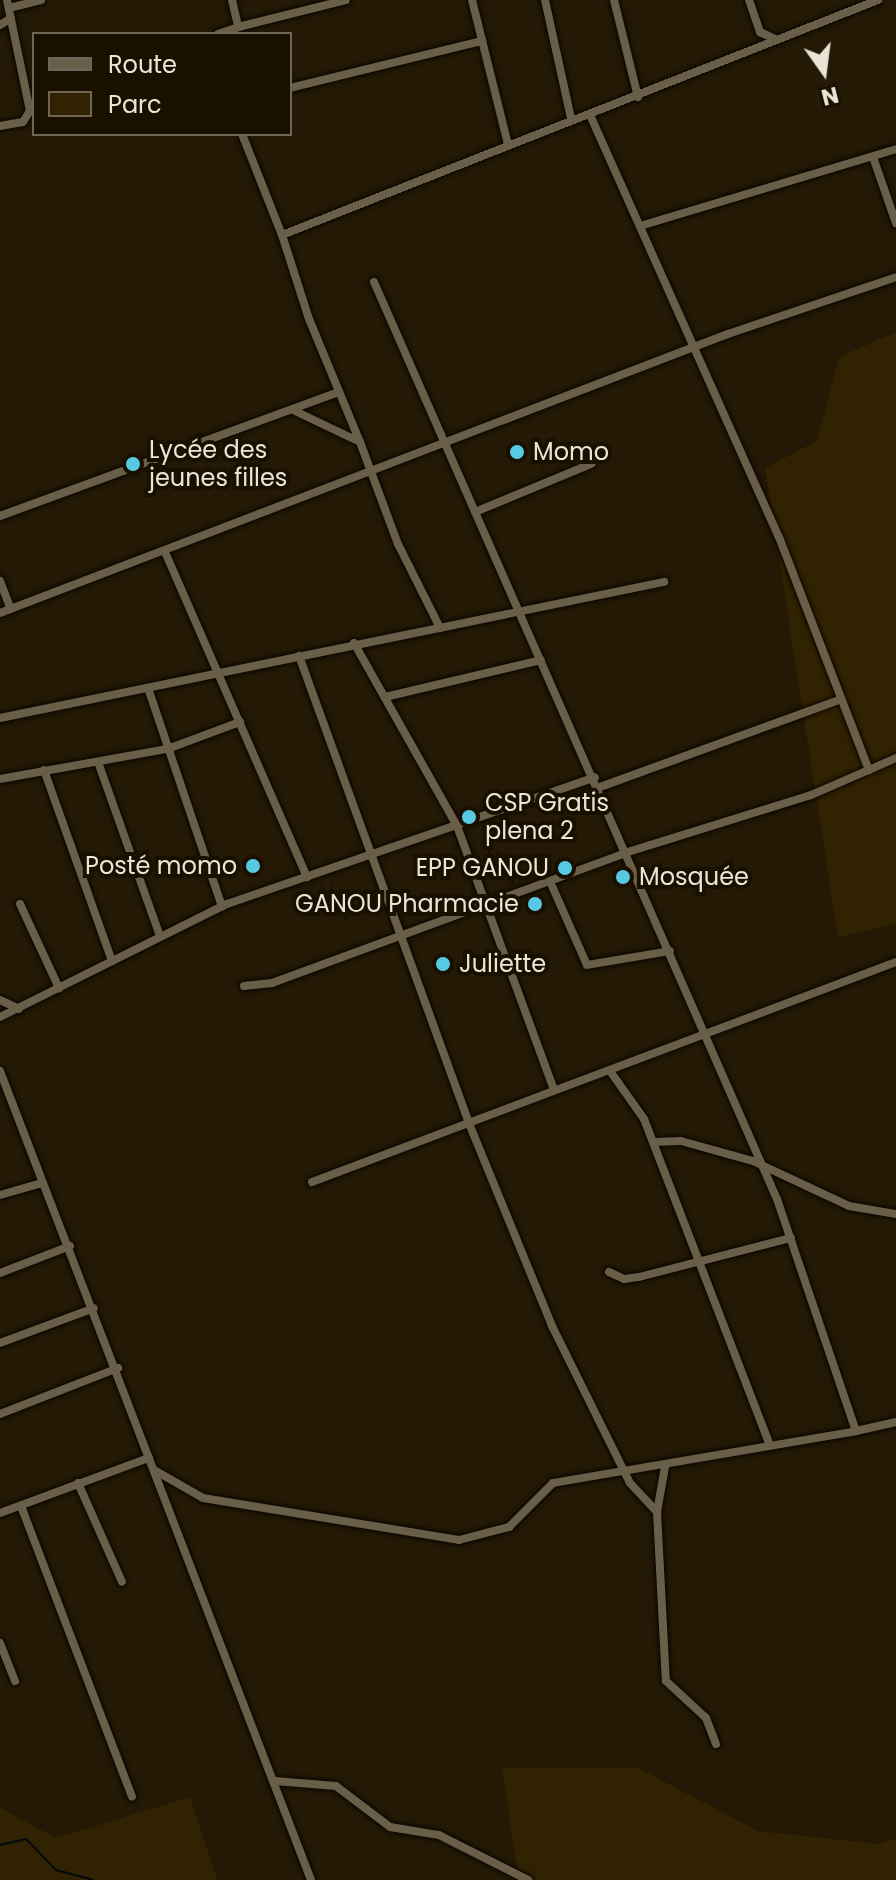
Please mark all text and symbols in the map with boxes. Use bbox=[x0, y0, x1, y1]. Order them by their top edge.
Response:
legend bbox=[32, 32, 292, 136]
north arrow bbox=[784, 32, 864, 112]
text: Route bbox=[108, 48, 177, 81]
text: N bbox=[818, 79, 842, 113]
text: Parc bbox=[108, 88, 162, 121]
place label: Lycée des jeunes filles bbox=[149, 436, 287, 492]
place label: Momo bbox=[533, 438, 609, 466]
marker: Momo bbox=[508, 443, 526, 461]
marker: Lycée des jeunes filles bbox=[124, 455, 142, 473]
place label: CSP Gratis plena 2 bbox=[485, 789, 609, 845]
marker: CSP Gratis plena 2 bbox=[460, 808, 478, 826]
place label: Posté momo bbox=[85, 852, 237, 880]
place label: EPP GANOU bbox=[416, 854, 549, 882]
marker: Posté momo bbox=[244, 857, 262, 875]
marker: EPP GANOU bbox=[556, 859, 574, 877]
place label: Mosquée bbox=[639, 863, 749, 891]
marker: Mosquée bbox=[614, 868, 632, 886]
place label: GANOU Pharmacie bbox=[295, 890, 519, 918]
marker: GANOU Pharmacie bbox=[526, 895, 544, 913]
place label: Juliette bbox=[459, 950, 546, 978]
marker: Juliette bbox=[434, 955, 452, 973]

